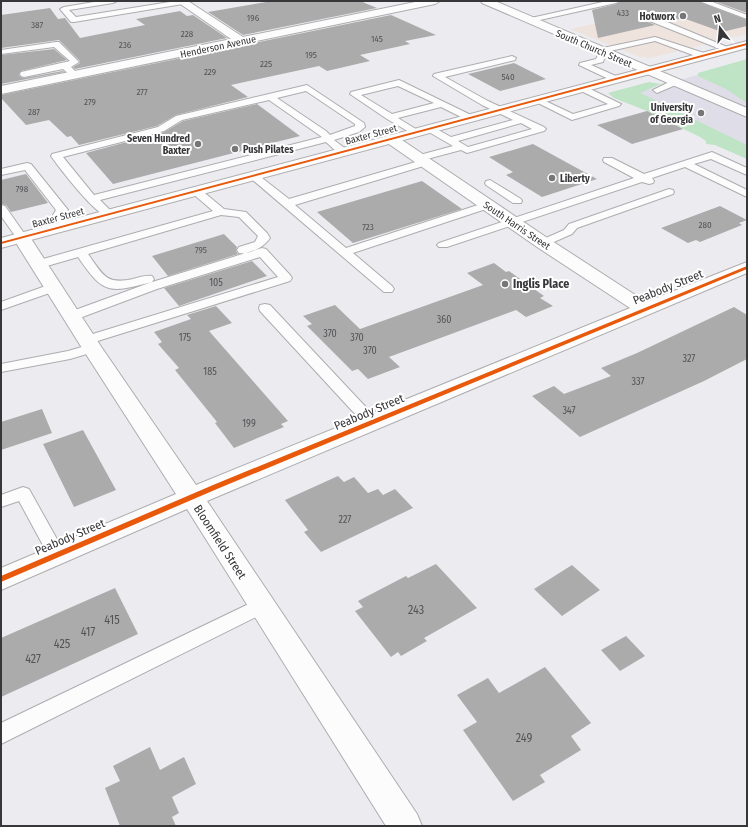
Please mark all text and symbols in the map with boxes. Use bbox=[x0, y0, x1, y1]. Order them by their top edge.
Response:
house number: 433 bbox=[617, 8, 629, 18]
north arrow bbox=[700, 8, 740, 48]
place label: Hotworx bbox=[640, 11, 675, 23]
marker: Hotworx bbox=[678, 11, 688, 21]
text: N bbox=[712, 12, 722, 26]
house number: 196 bbox=[247, 13, 260, 23]
house number: 387 bbox=[31, 20, 43, 30]
street label: South Church Street bbox=[554, 27, 634, 71]
house number: 228 bbox=[181, 29, 194, 39]
street label: Henderson Avenue bbox=[179, 33, 257, 61]
house number: 145 bbox=[371, 34, 383, 44]
house number: 236 bbox=[119, 40, 132, 50]
house number: 195 bbox=[305, 50, 317, 60]
house number: 225 bbox=[260, 59, 272, 69]
house number: 229 bbox=[204, 67, 216, 77]
house number: 540 bbox=[501, 72, 515, 82]
house number: 277 bbox=[136, 87, 148, 97]
house number: 279 bbox=[84, 97, 96, 107]
place label: University of Georgia bbox=[650, 102, 693, 126]
house number: 287 bbox=[28, 107, 40, 117]
marker: University of Georgia bbox=[696, 108, 706, 118]
street label: Baxter Street bbox=[344, 122, 399, 148]
place label: Seven Hundred Baxter bbox=[127, 133, 190, 157]
marker: Seven Hundred Baxter bbox=[193, 139, 203, 149]
marker: Push Pilates bbox=[230, 144, 240, 154]
place label: Push Pilates bbox=[243, 144, 294, 156]
marker: Liberty bbox=[547, 173, 557, 183]
place label: Liberty bbox=[560, 173, 590, 185]
house number: 798 bbox=[16, 184, 29, 194]
street label: South Harris Street bbox=[481, 199, 553, 253]
street label: Baxter Street bbox=[31, 205, 86, 231]
house number: 280 bbox=[698, 220, 712, 230]
house number: 723 bbox=[362, 222, 374, 232]
house number: 795 bbox=[195, 245, 207, 255]
street label: Peabody Street bbox=[631, 267, 705, 307]
house number: 105 bbox=[209, 277, 223, 289]
place label: Inglis Place bbox=[513, 277, 569, 291]
marker: Inglis Place bbox=[500, 279, 510, 289]
house number: 360 bbox=[437, 314, 451, 326]
house number: 370 bbox=[323, 328, 337, 340]
house number: 175 bbox=[179, 332, 192, 344]
house number: 370 bbox=[350, 332, 364, 344]
house number: 370 bbox=[363, 345, 377, 357]
house number: 327 bbox=[683, 353, 695, 365]
house number: 185 bbox=[203, 366, 217, 378]
house number: 337 bbox=[631, 376, 645, 388]
street label: Peabody Street bbox=[332, 391, 406, 433]
house number: 347 bbox=[562, 405, 576, 417]
house number: 199 bbox=[242, 418, 256, 430]
street label: Bloomfield Street bbox=[191, 502, 249, 582]
house number: 227 bbox=[339, 514, 351, 526]
street label: Peabody Street bbox=[33, 516, 107, 558]
house number: 243 bbox=[408, 603, 424, 617]
house number: 415 bbox=[104, 613, 120, 627]
house number: 417 bbox=[81, 625, 95, 639]
house number: 425 bbox=[54, 637, 71, 651]
house number: 427 bbox=[25, 652, 41, 666]
house number: 249 bbox=[516, 731, 532, 745]

